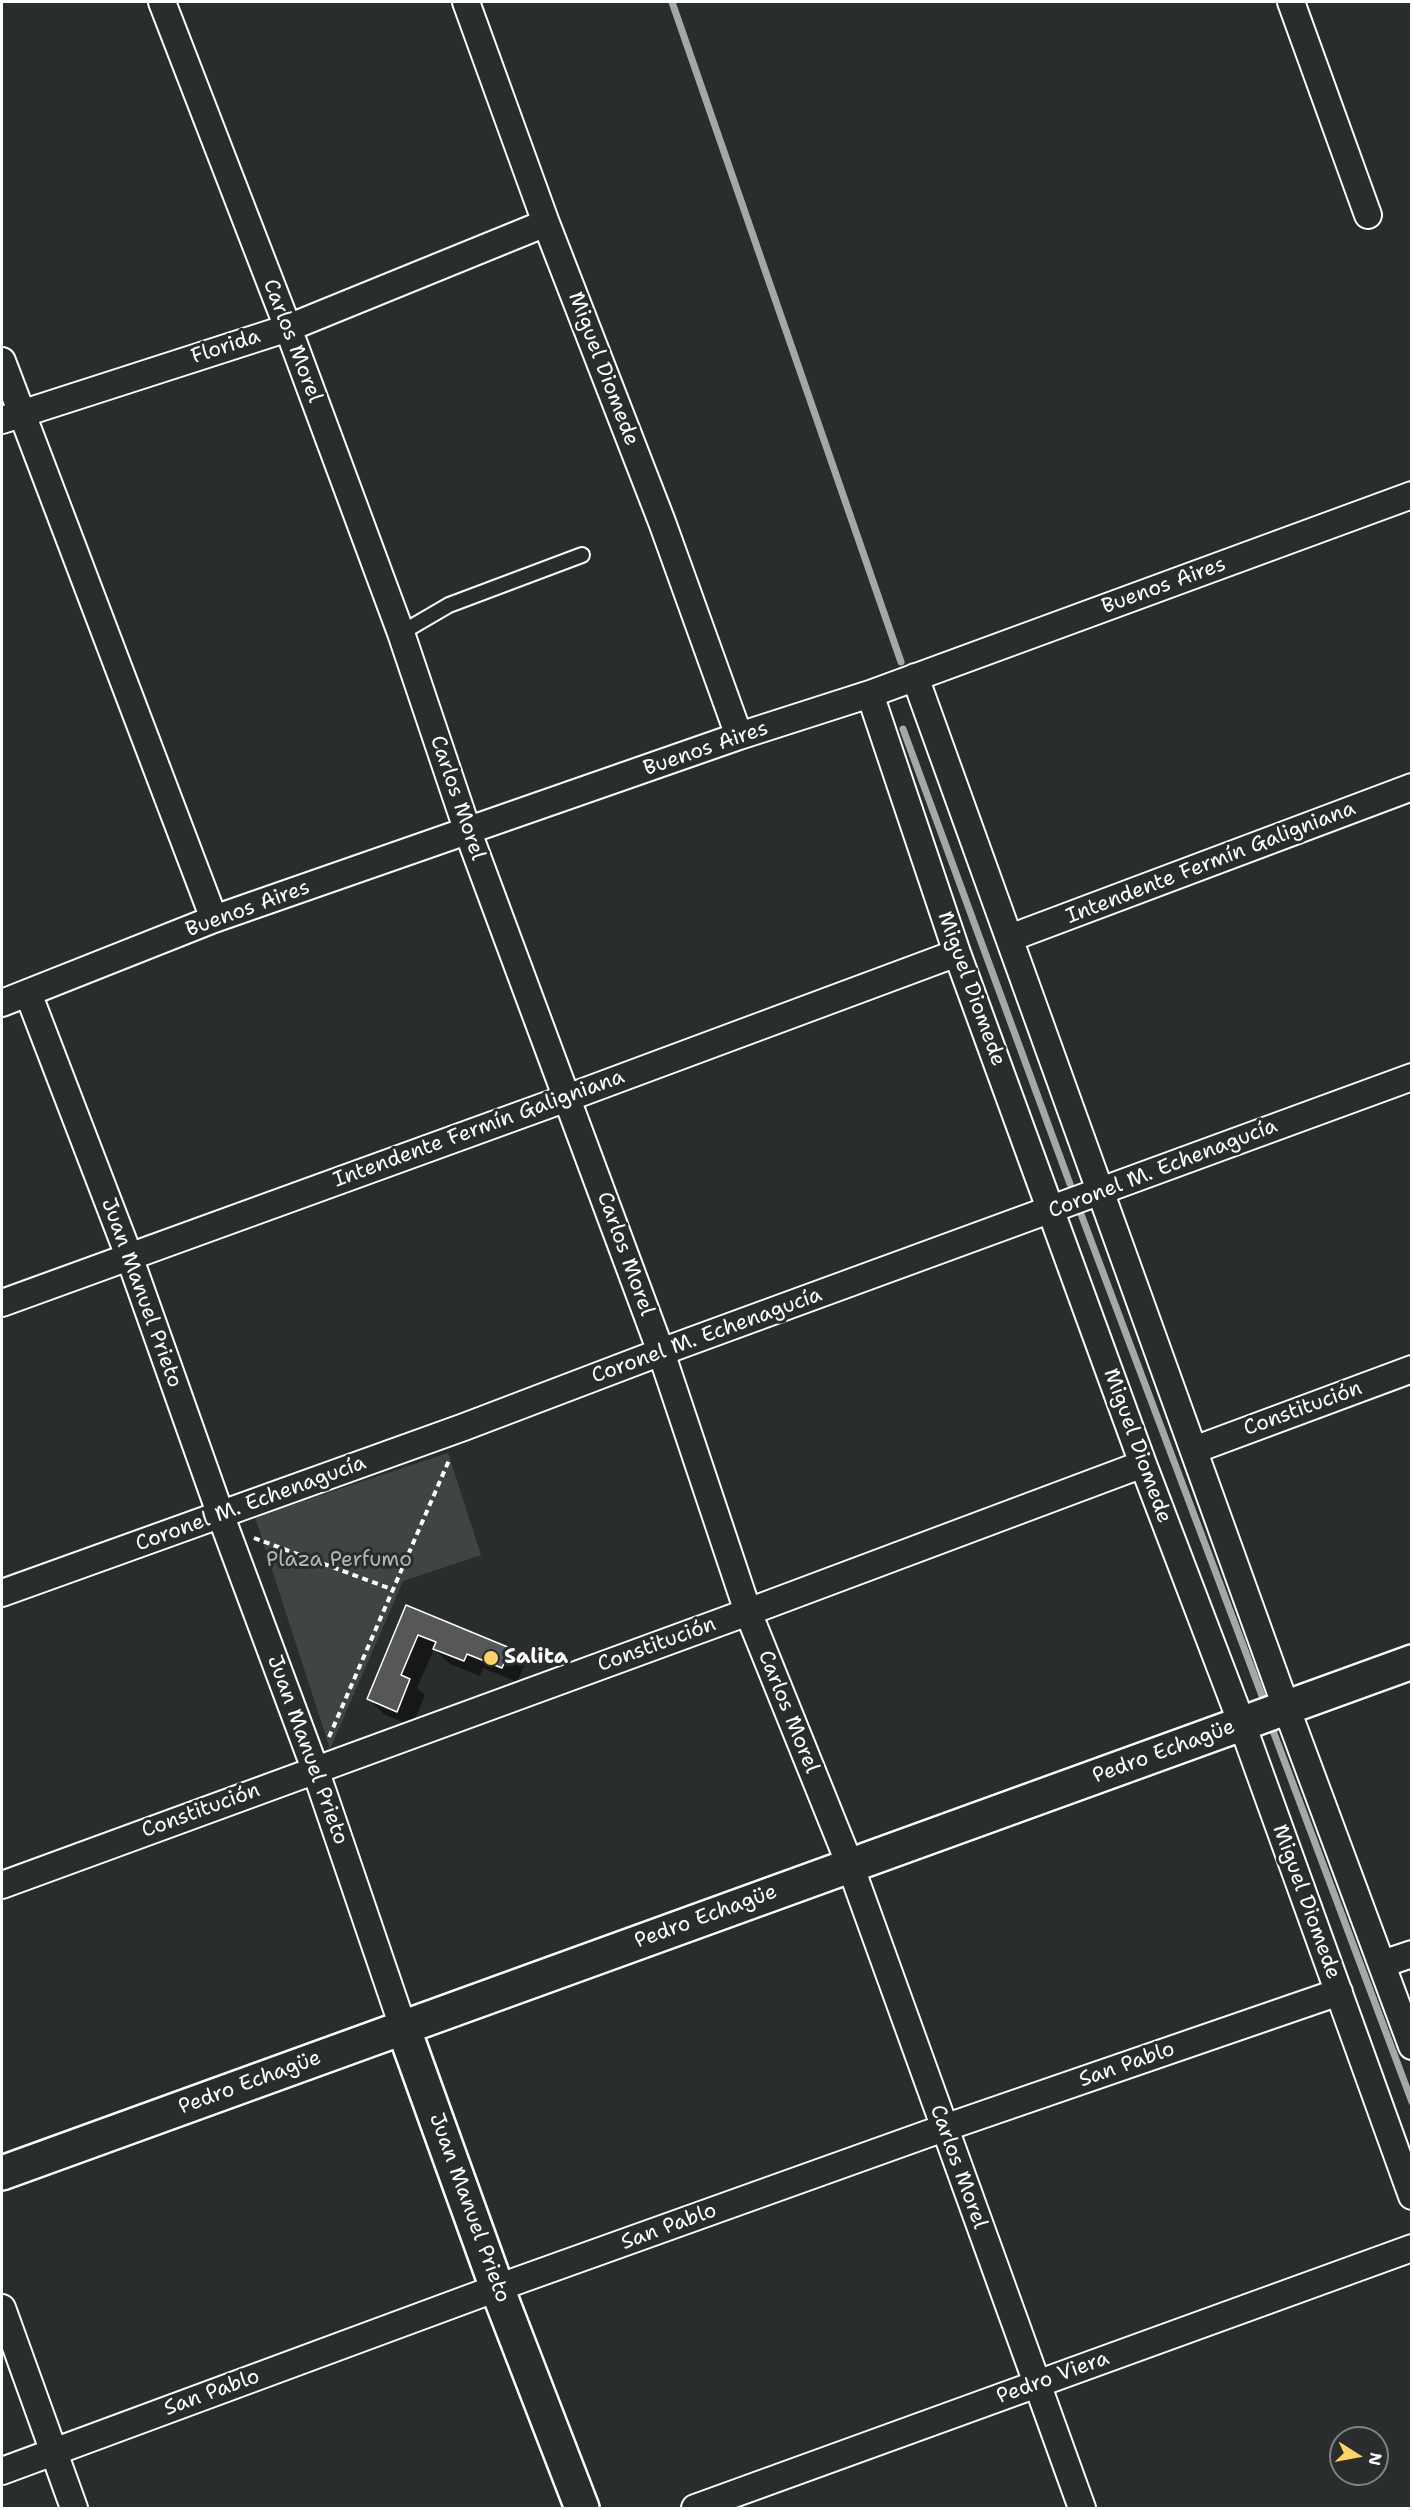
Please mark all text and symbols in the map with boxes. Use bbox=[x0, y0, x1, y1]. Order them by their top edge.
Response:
street label: Carlos Morel bbox=[257, 276, 327, 406]
street label: Miguel Diomede bbox=[562, 289, 644, 449]
street label: Florida bbox=[188, 324, 264, 370]
street label: Buenos Aires bbox=[1099, 552, 1229, 620]
street label: Buenos Aires bbox=[640, 716, 772, 782]
street label: Carlos Morel bbox=[424, 732, 490, 864]
street label: Intendente Fermín Galigniana bbox=[1063, 796, 1359, 930]
street label: Buenos Aires bbox=[183, 875, 313, 943]
street label: Miguel Diomede bbox=[931, 908, 1011, 1070]
street label: Intendente Fermín Galigniana bbox=[330, 1065, 628, 1193]
street label: Coronel M. Echenagucía bbox=[1045, 1114, 1281, 1224]
street label: Carlos Morel bbox=[591, 1189, 659, 1319]
street label: Juan Manuel Prieto bbox=[95, 1195, 187, 1391]
street label: Coronel M. Echenagucía bbox=[588, 1283, 826, 1389]
street label: Miguel Diomede bbox=[1097, 1365, 1177, 1527]
street label: Constitución bbox=[1240, 1376, 1366, 1442]
street label: Coronel M. Echenagucía bbox=[132, 1451, 370, 1557]
park label: Plaza Perfumo bbox=[266, 1548, 412, 1574]
street label: Constitución bbox=[594, 1612, 720, 1678]
place label: Salita bbox=[504, 1645, 568, 1671]
street label: Carlos Morel bbox=[752, 1647, 824, 1777]
marker: Salita bbox=[482, 1649, 500, 1667]
street label: Juan Manuel Prieto bbox=[261, 1652, 353, 1848]
street label: Pedro Echagüe bbox=[1089, 1715, 1239, 1789]
street label: Constitución bbox=[138, 1778, 264, 1844]
street label: Miguel Diomede bbox=[1266, 1821, 1346, 1983]
street label: Pedro Echagüe bbox=[631, 1880, 781, 1954]
street label: San Pablo bbox=[1076, 2037, 1178, 2093]
street label: Pedro Echagüe bbox=[175, 2046, 325, 2120]
street label: Carlos Morel bbox=[924, 2102, 992, 2232]
street label: Juan Manuel Prieto bbox=[423, 2110, 515, 2306]
street label: San Pablo bbox=[618, 2198, 720, 2256]
street label: Pedro Viera bbox=[993, 2346, 1113, 2410]
street label: San Pablo bbox=[161, 2364, 263, 2422]
north arrow bbox=[1329, 2426, 1389, 2486]
text: N bbox=[1364, 2451, 1387, 2467]

